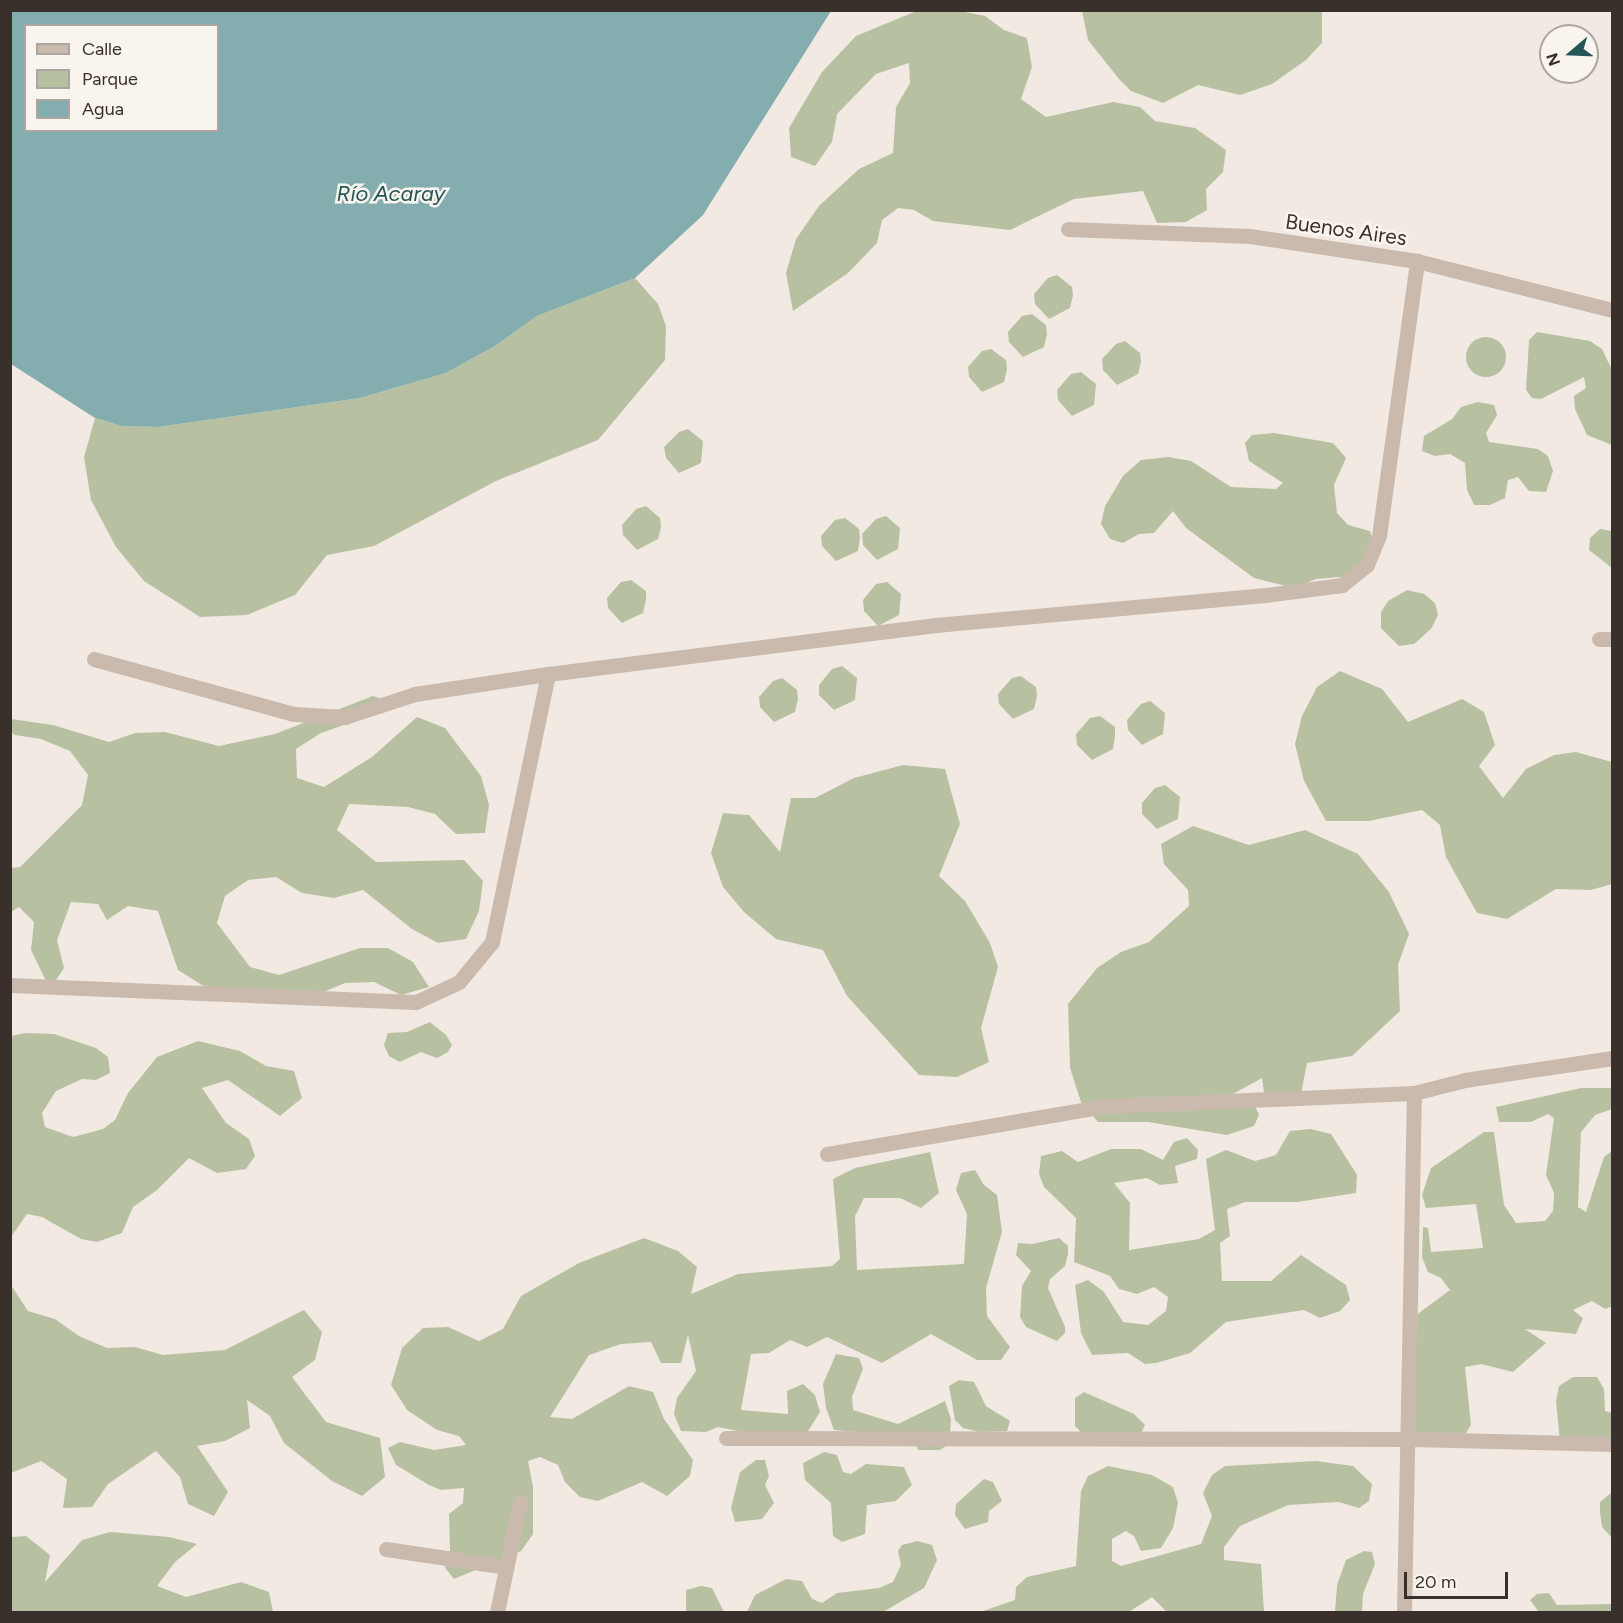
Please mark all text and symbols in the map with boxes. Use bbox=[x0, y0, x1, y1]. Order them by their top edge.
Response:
legend bbox=[24, 24, 219, 132]
north arrow bbox=[1539, 24, 1599, 84]
text: Calle bbox=[82, 38, 122, 60]
text: N bbox=[1542, 50, 1564, 68]
text: Parque bbox=[82, 68, 138, 90]
text: Agua bbox=[82, 98, 124, 120]
water label: Río Acaray bbox=[337, 181, 445, 207]
street label: Buenos Aires bbox=[1284, 209, 1408, 251]
scale bar bbox=[1407, 1560, 1510, 1598]
text: 20 m bbox=[1415, 1571, 1456, 1593]

